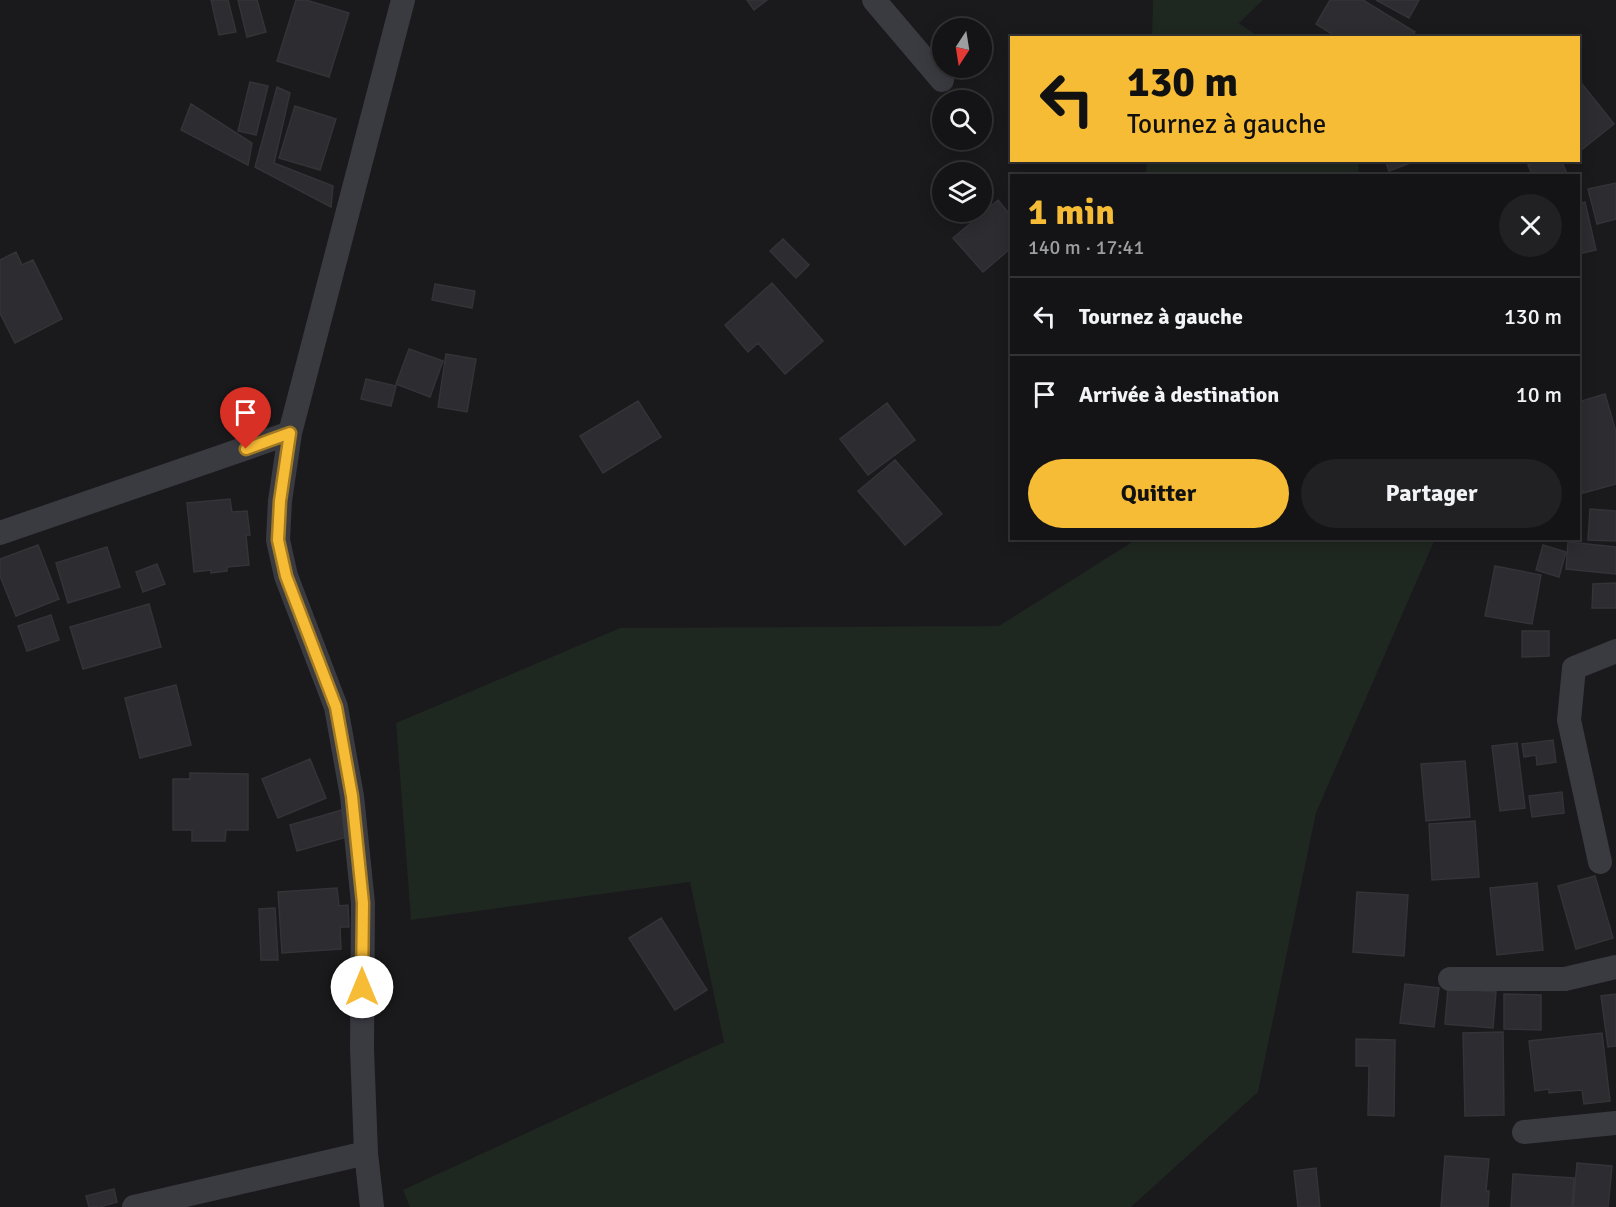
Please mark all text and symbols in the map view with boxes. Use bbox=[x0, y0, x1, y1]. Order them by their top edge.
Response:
north arrow bbox=[932, 18, 992, 78]
map controls bbox=[932, 18, 992, 222]
text: 130 m bbox=[1127, 57, 1238, 108]
icon: left bbox=[1028, 60, 1106, 138]
button: search bbox=[932, 90, 992, 150]
text: Tournez à gauche bbox=[1127, 108, 1326, 141]
button: layers bbox=[932, 162, 992, 222]
text: 1 min bbox=[1028, 190, 1115, 235]
button: close bbox=[1499, 194, 1562, 257]
text: 140 m · 17:41 bbox=[1028, 235, 1144, 260]
icon: left bbox=[1028, 300, 1061, 333]
text: Tournez à gauche bbox=[1079, 303, 1243, 330]
text: 130 m bbox=[1504, 303, 1562, 330]
icon: arrive bbox=[1028, 378, 1061, 411]
text: Arrivée à destination bbox=[1079, 381, 1279, 408]
text: 10 m bbox=[1516, 381, 1562, 408]
pin bbox=[220, 387, 271, 449]
icon: arrive bbox=[229, 396, 262, 429]
button: Quitter bbox=[1028, 459, 1289, 528]
button: Partager bbox=[1301, 459, 1562, 528]
position arrow bbox=[330, 955, 394, 1019]

